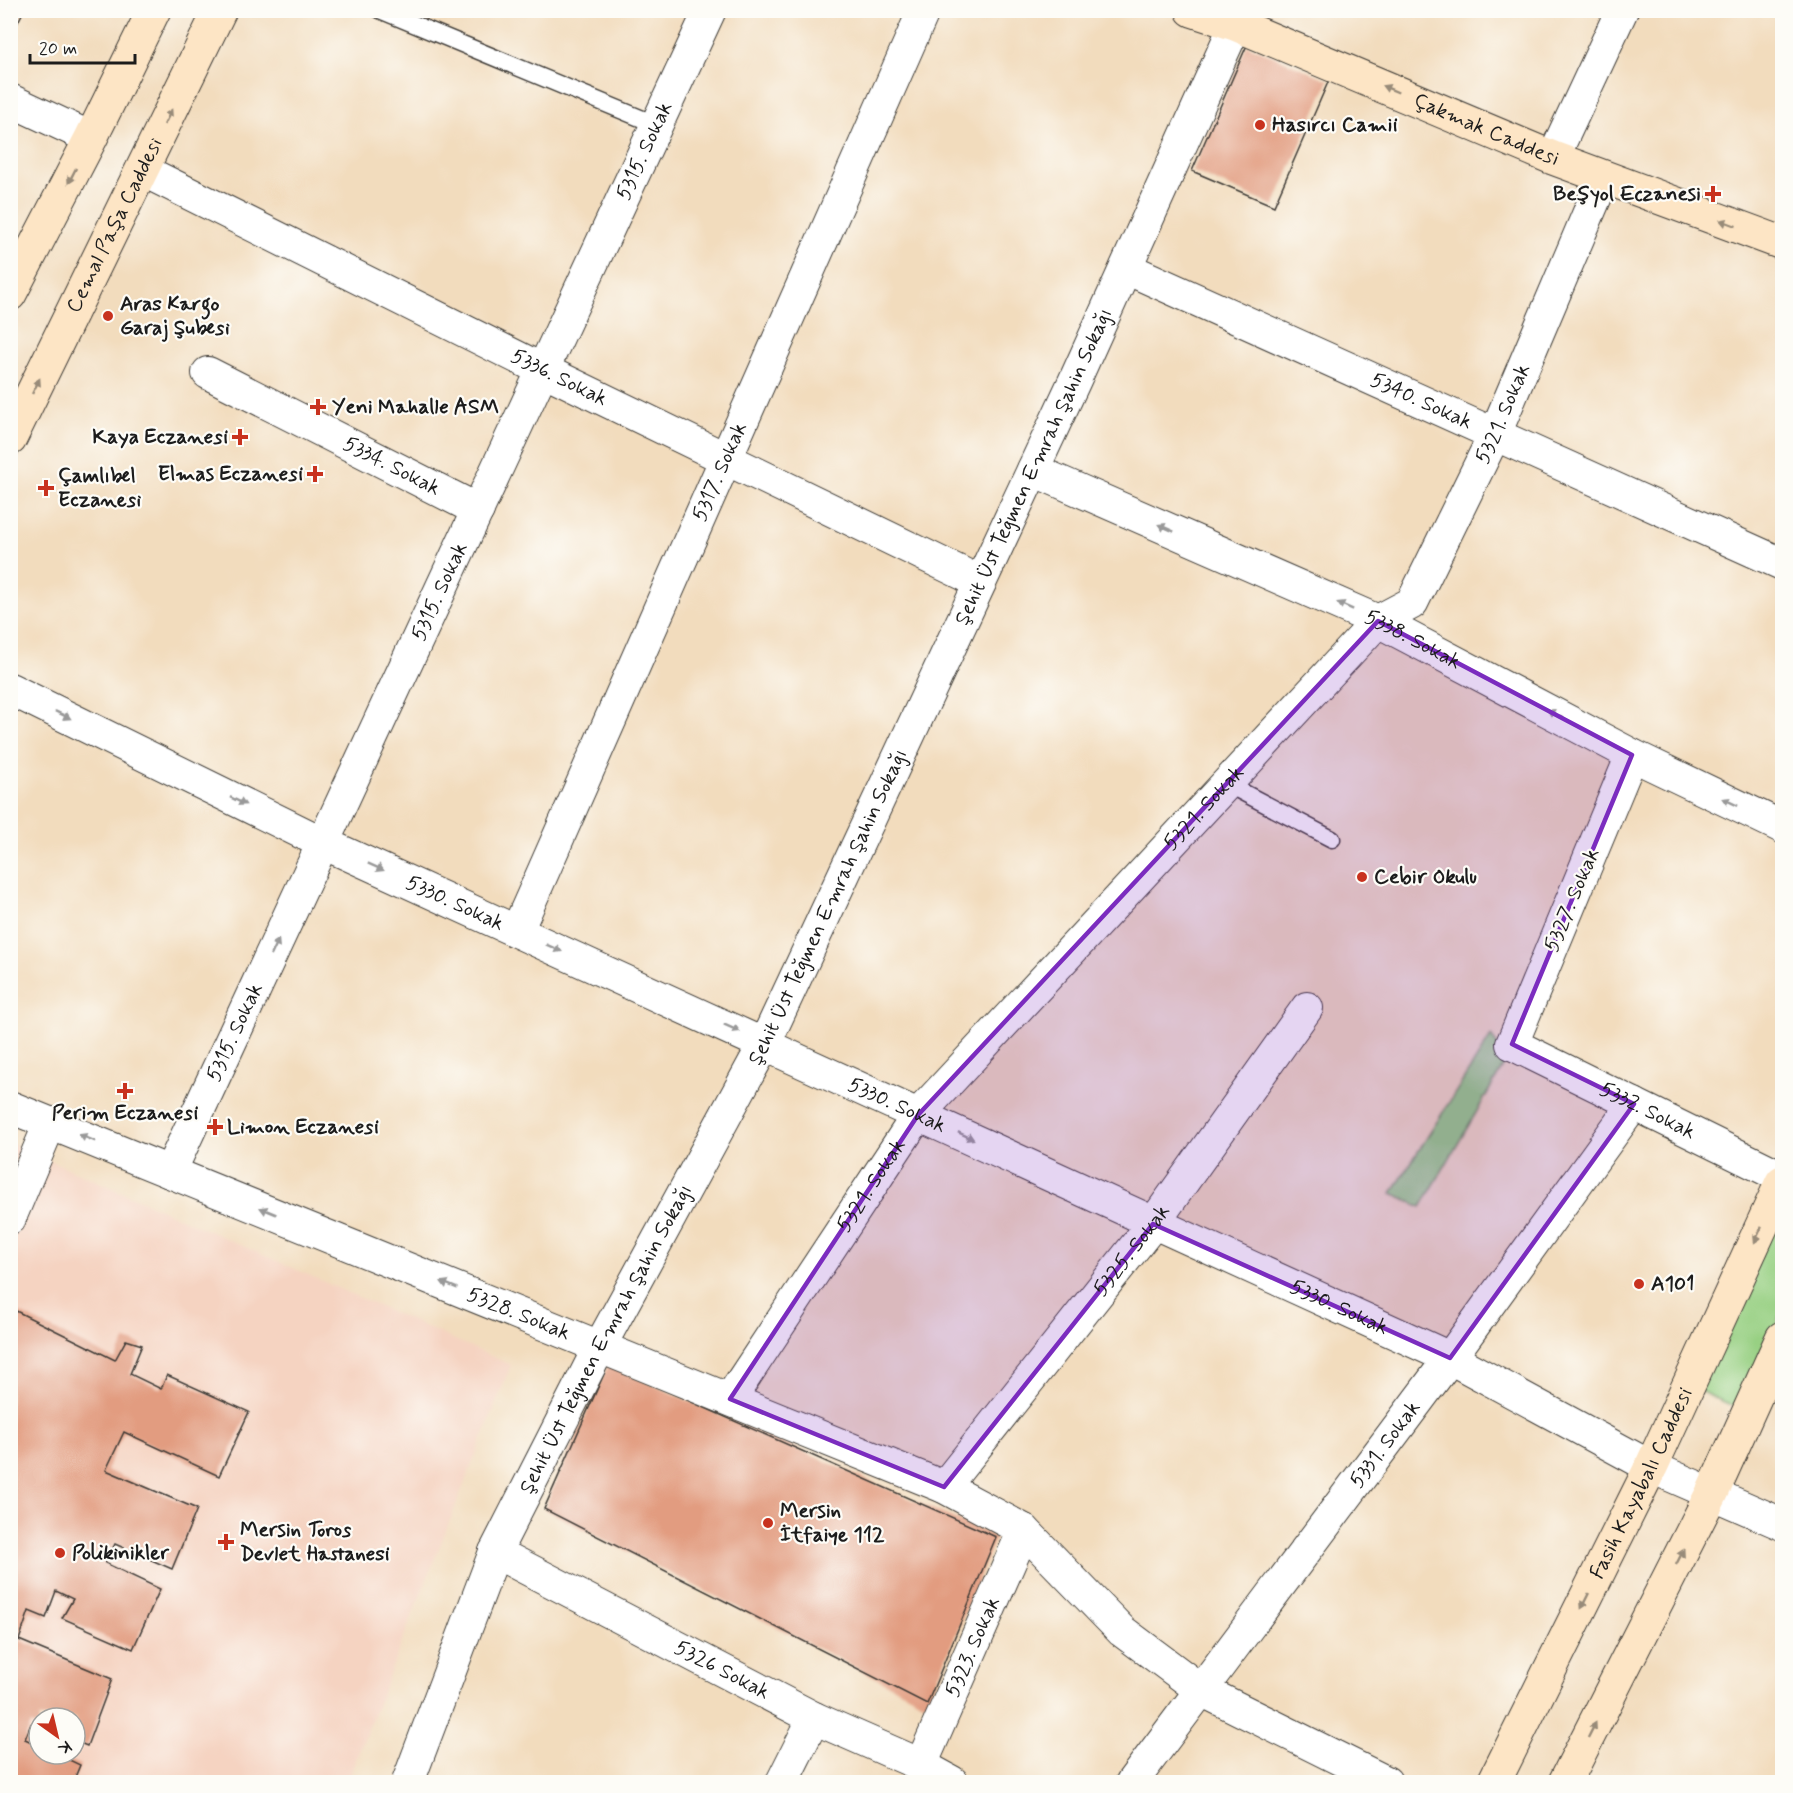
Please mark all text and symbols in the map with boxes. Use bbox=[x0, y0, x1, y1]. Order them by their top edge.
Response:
scale bar bbox=[30, 27, 135, 65]
text: 20 m bbox=[39, 37, 77, 61]
one-way arrow bbox=[1381, 84, 1399, 93]
street label: Çakmak Caddesi bbox=[1409, 87, 1563, 173]
street label: 5315. Sokak bbox=[610, 97, 679, 205]
one-way arrow bbox=[163, 108, 172, 125]
place label: Hasırcı Camii bbox=[1272, 111, 1398, 139]
marker: Hasırcı Camii bbox=[1253, 118, 1267, 132]
street label: Cemal Paşa Caddesi bbox=[60, 133, 169, 317]
one-way arrow bbox=[67, 167, 77, 184]
place label: Beşyol Eczanesi bbox=[1553, 180, 1701, 208]
marker: Beşyol Eczanesi bbox=[1706, 187, 1720, 201]
one-way arrow bbox=[1719, 217, 1737, 227]
place label: Aras Kargo Garaj Şubesi bbox=[120, 290, 230, 342]
street label: Şehit Üst Teğmen Emrah Şahin Sokağı bbox=[948, 304, 1119, 630]
marker: Aras Kargo Garaj Şubesi bbox=[101, 309, 115, 323]
street label: 5336. Sokak bbox=[506, 342, 612, 413]
street label: 5321. Sokak bbox=[1468, 360, 1537, 469]
street label: 5340. Sokak bbox=[1366, 366, 1477, 436]
one-way arrow bbox=[32, 378, 41, 395]
place label: Yeni Mahalle ASM bbox=[332, 393, 499, 421]
marker: Yeni Mahalle ASM bbox=[309, 398, 327, 416]
street label: 5317. Sokak bbox=[686, 418, 754, 526]
place label: Kaya Eczanesi bbox=[92, 423, 228, 451]
marker: Kaya Eczanesi bbox=[233, 430, 247, 444]
street label: 5334. Sokak bbox=[338, 430, 445, 503]
place label: Elmas Eczanesi bbox=[158, 460, 303, 488]
place label: Çamlıbel Eczanesi bbox=[58, 462, 142, 514]
marker: Elmas Eczanesi bbox=[308, 467, 322, 481]
marker: Çamlıbel Eczanesi bbox=[39, 481, 53, 495]
one-way arrow bbox=[1157, 523, 1175, 532]
street label: 5315. Sokak bbox=[405, 538, 475, 645]
one-way arrow bbox=[1335, 601, 1353, 611]
street label: 5338. Sokak bbox=[1360, 603, 1466, 676]
one-way arrow bbox=[55, 710, 72, 720]
one-way arrow bbox=[1547, 710, 1564, 719]
street label: Şehit Üst Teğmen Emrah Şahin Sokağı bbox=[742, 744, 915, 1070]
street label: 5321. Sokak bbox=[1157, 759, 1250, 857]
one-way arrow bbox=[230, 796, 247, 806]
one-way arrow bbox=[1721, 797, 1738, 806]
street label: 5327. Sokak bbox=[1538, 844, 1606, 956]
one-way arrow bbox=[368, 862, 386, 872]
place label: Cebir Okulu bbox=[1374, 863, 1477, 891]
street label: 5330. Sokak bbox=[401, 869, 509, 938]
marker: Cebir Okulu bbox=[1355, 870, 1369, 884]
one-way arrow bbox=[270, 939, 279, 956]
one-way arrow bbox=[545, 944, 563, 953]
street label: 5315. Sokak bbox=[200, 979, 270, 1086]
one-way arrow bbox=[723, 1024, 740, 1033]
street label: 5330. Sokak bbox=[843, 1071, 951, 1140]
street label: 5332. Sokak bbox=[1595, 1075, 1700, 1146]
marker: Perim Eczanesi bbox=[118, 1084, 132, 1098]
place label: Perim Eczanesi bbox=[52, 1099, 198, 1127]
place label: Limon Eczanesi bbox=[227, 1113, 379, 1141]
marker: Limon Eczanesi bbox=[208, 1120, 222, 1134]
one-way arrow bbox=[957, 1132, 974, 1141]
one-way arrow bbox=[78, 1133, 96, 1143]
street label: 5321. Sokak bbox=[830, 1133, 912, 1238]
street label: Şehit Üst Teğmen Emrah Şahin Sokağı bbox=[513, 1179, 699, 1499]
street label: 5325. Sokak bbox=[1087, 1199, 1177, 1302]
one-way arrow bbox=[259, 1206, 277, 1216]
one-way arrow bbox=[1753, 1226, 1763, 1244]
place label: A101 bbox=[1651, 1270, 1694, 1298]
street label: 5330. Sokak bbox=[1286, 1273, 1393, 1342]
marker: A101 bbox=[1632, 1277, 1646, 1291]
one-way arrow bbox=[440, 1280, 458, 1289]
street label: 5328. Sokak bbox=[463, 1280, 574, 1347]
street label: Fasih Kayabalı Caddesi bbox=[1583, 1383, 1700, 1584]
street label: 5331. Sokak bbox=[1343, 1395, 1427, 1494]
place label: Mersin İtfaiye 112 bbox=[780, 1497, 885, 1549]
place label: Mersin Toros Devlet Hastanesi bbox=[240, 1516, 390, 1568]
marker: Mersin İtfaiye 112 bbox=[761, 1516, 775, 1530]
marker: Mersin Toros Devlet Hastanesi bbox=[217, 1533, 235, 1551]
place label: Polikinikler bbox=[72, 1539, 170, 1567]
marker: Polikinikler bbox=[53, 1546, 67, 1560]
one-way arrow bbox=[1675, 1548, 1685, 1565]
street label: 5323. Sokak bbox=[939, 1592, 1007, 1701]
one-way arrow bbox=[1580, 1592, 1589, 1609]
street label: 5326 Sokak bbox=[670, 1634, 775, 1707]
north arrow bbox=[27, 1706, 87, 1766]
one-way arrow bbox=[1587, 1722, 1596, 1739]
text: K bbox=[53, 1735, 75, 1759]

